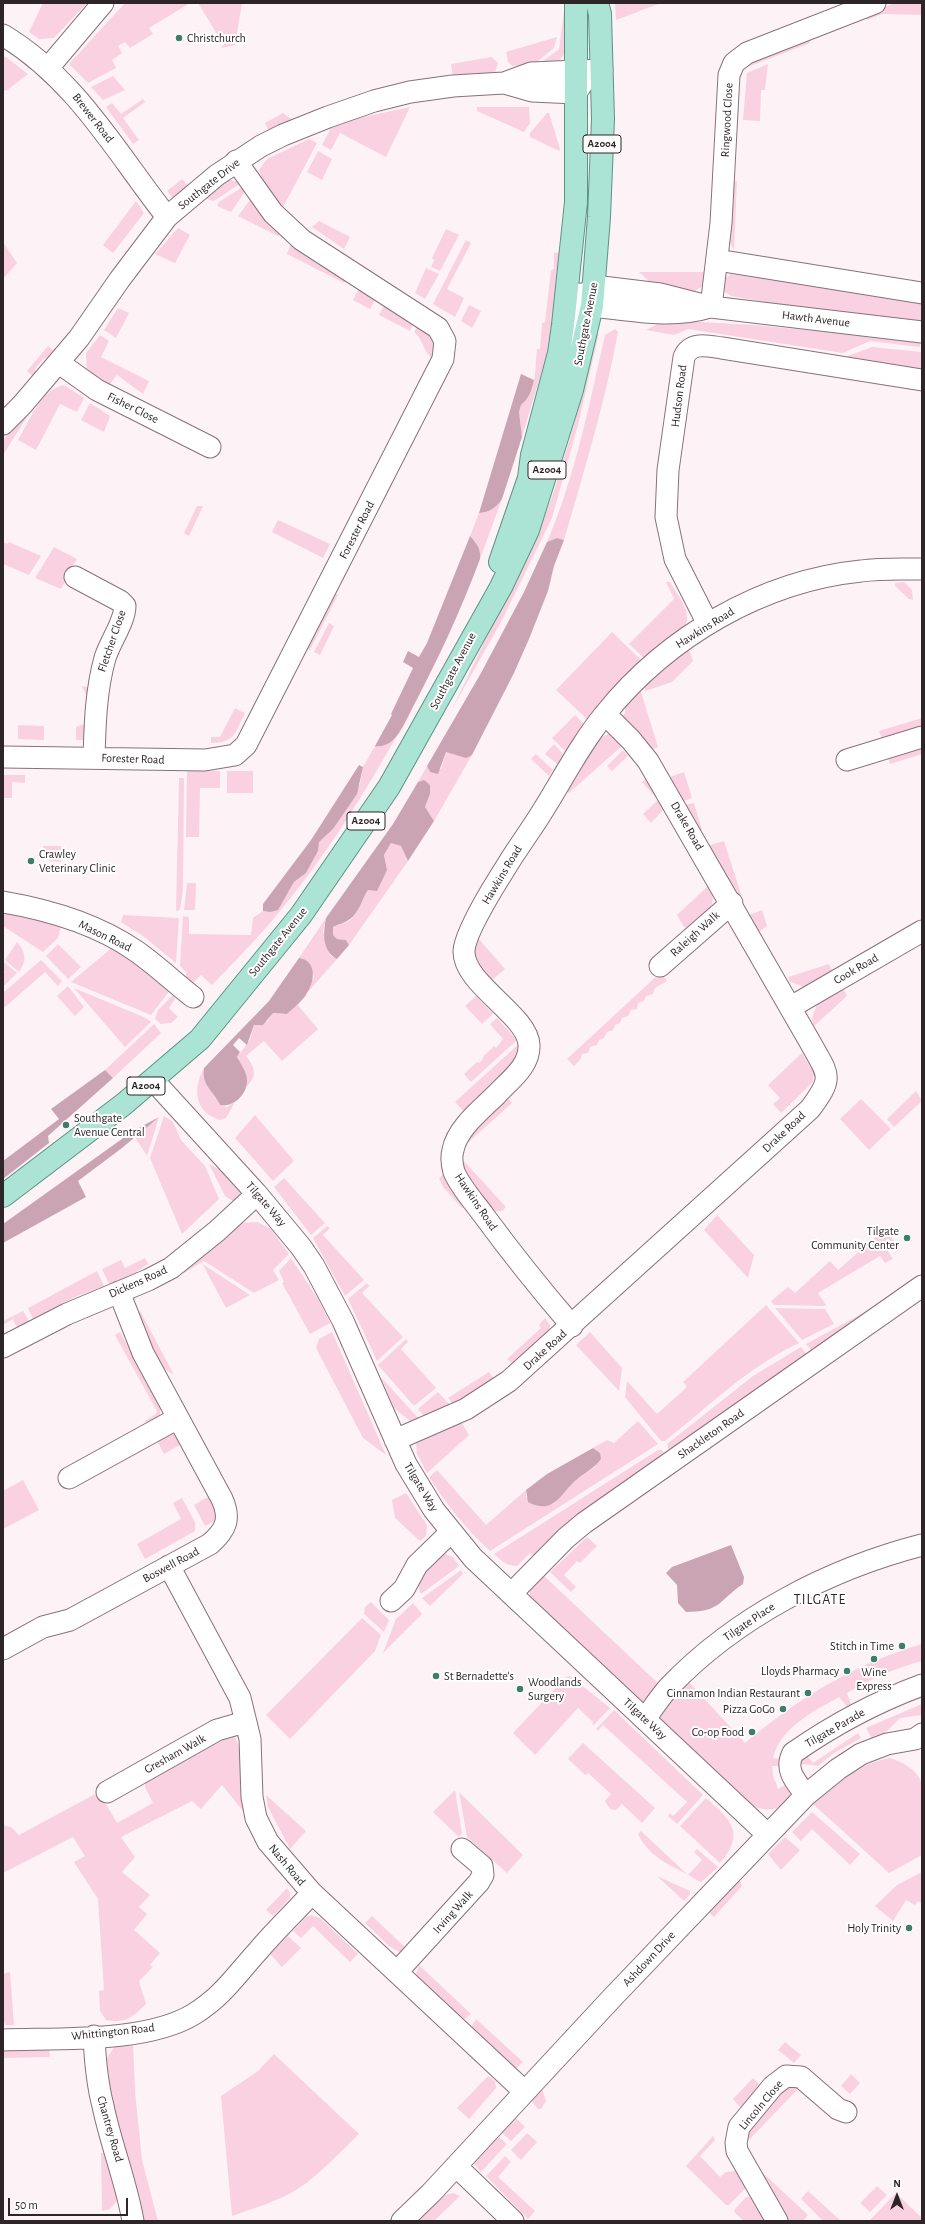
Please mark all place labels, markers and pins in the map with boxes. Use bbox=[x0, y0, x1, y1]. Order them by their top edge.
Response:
place label: Christchurch bbox=[187, 31, 246, 45]
marker: Christchurch bbox=[174, 33, 184, 43]
place label: Crawley Veterinary Clinic bbox=[39, 847, 115, 875]
marker: Crawley Veterinary Clinic bbox=[26, 856, 36, 866]
place label: Southgate Avenue Central bbox=[74, 1111, 145, 1139]
marker: Southgate Avenue Central bbox=[61, 1120, 71, 1130]
place label: Tilgate Community Center bbox=[811, 1224, 899, 1252]
marker: Tilgate Community Center bbox=[902, 1233, 912, 1243]
place label: Stitch in Time bbox=[830, 1639, 894, 1653]
marker: Stitch in Time bbox=[897, 1641, 907, 1651]
marker: Wine Express bbox=[869, 1654, 879, 1664]
place label: Lloyds Pharmacy bbox=[761, 1664, 839, 1678]
place label: Wine Express bbox=[856, 1665, 892, 1693]
marker: Lloyds Pharmacy bbox=[842, 1666, 852, 1676]
place label: St Bernadette's bbox=[444, 1669, 514, 1683]
marker: St Bernadette's bbox=[431, 1671, 441, 1681]
place label: Woodlands Surgery bbox=[528, 1675, 581, 1703]
marker: Woodlands Surgery bbox=[515, 1684, 525, 1694]
place label: Cinnamon Indian Restaurant bbox=[667, 1686, 800, 1700]
marker: Cinnamon Indian Restaurant bbox=[803, 1688, 813, 1698]
place label: Pizza GoGo bbox=[723, 1702, 775, 1716]
marker: Pizza GoGo bbox=[778, 1704, 788, 1714]
place label: Co-op Food bbox=[692, 1725, 744, 1739]
marker: Co-op Food bbox=[747, 1727, 757, 1737]
place label: Holy Trinity bbox=[847, 1921, 901, 1935]
marker: Holy Trinity bbox=[904, 1923, 914, 1933]

